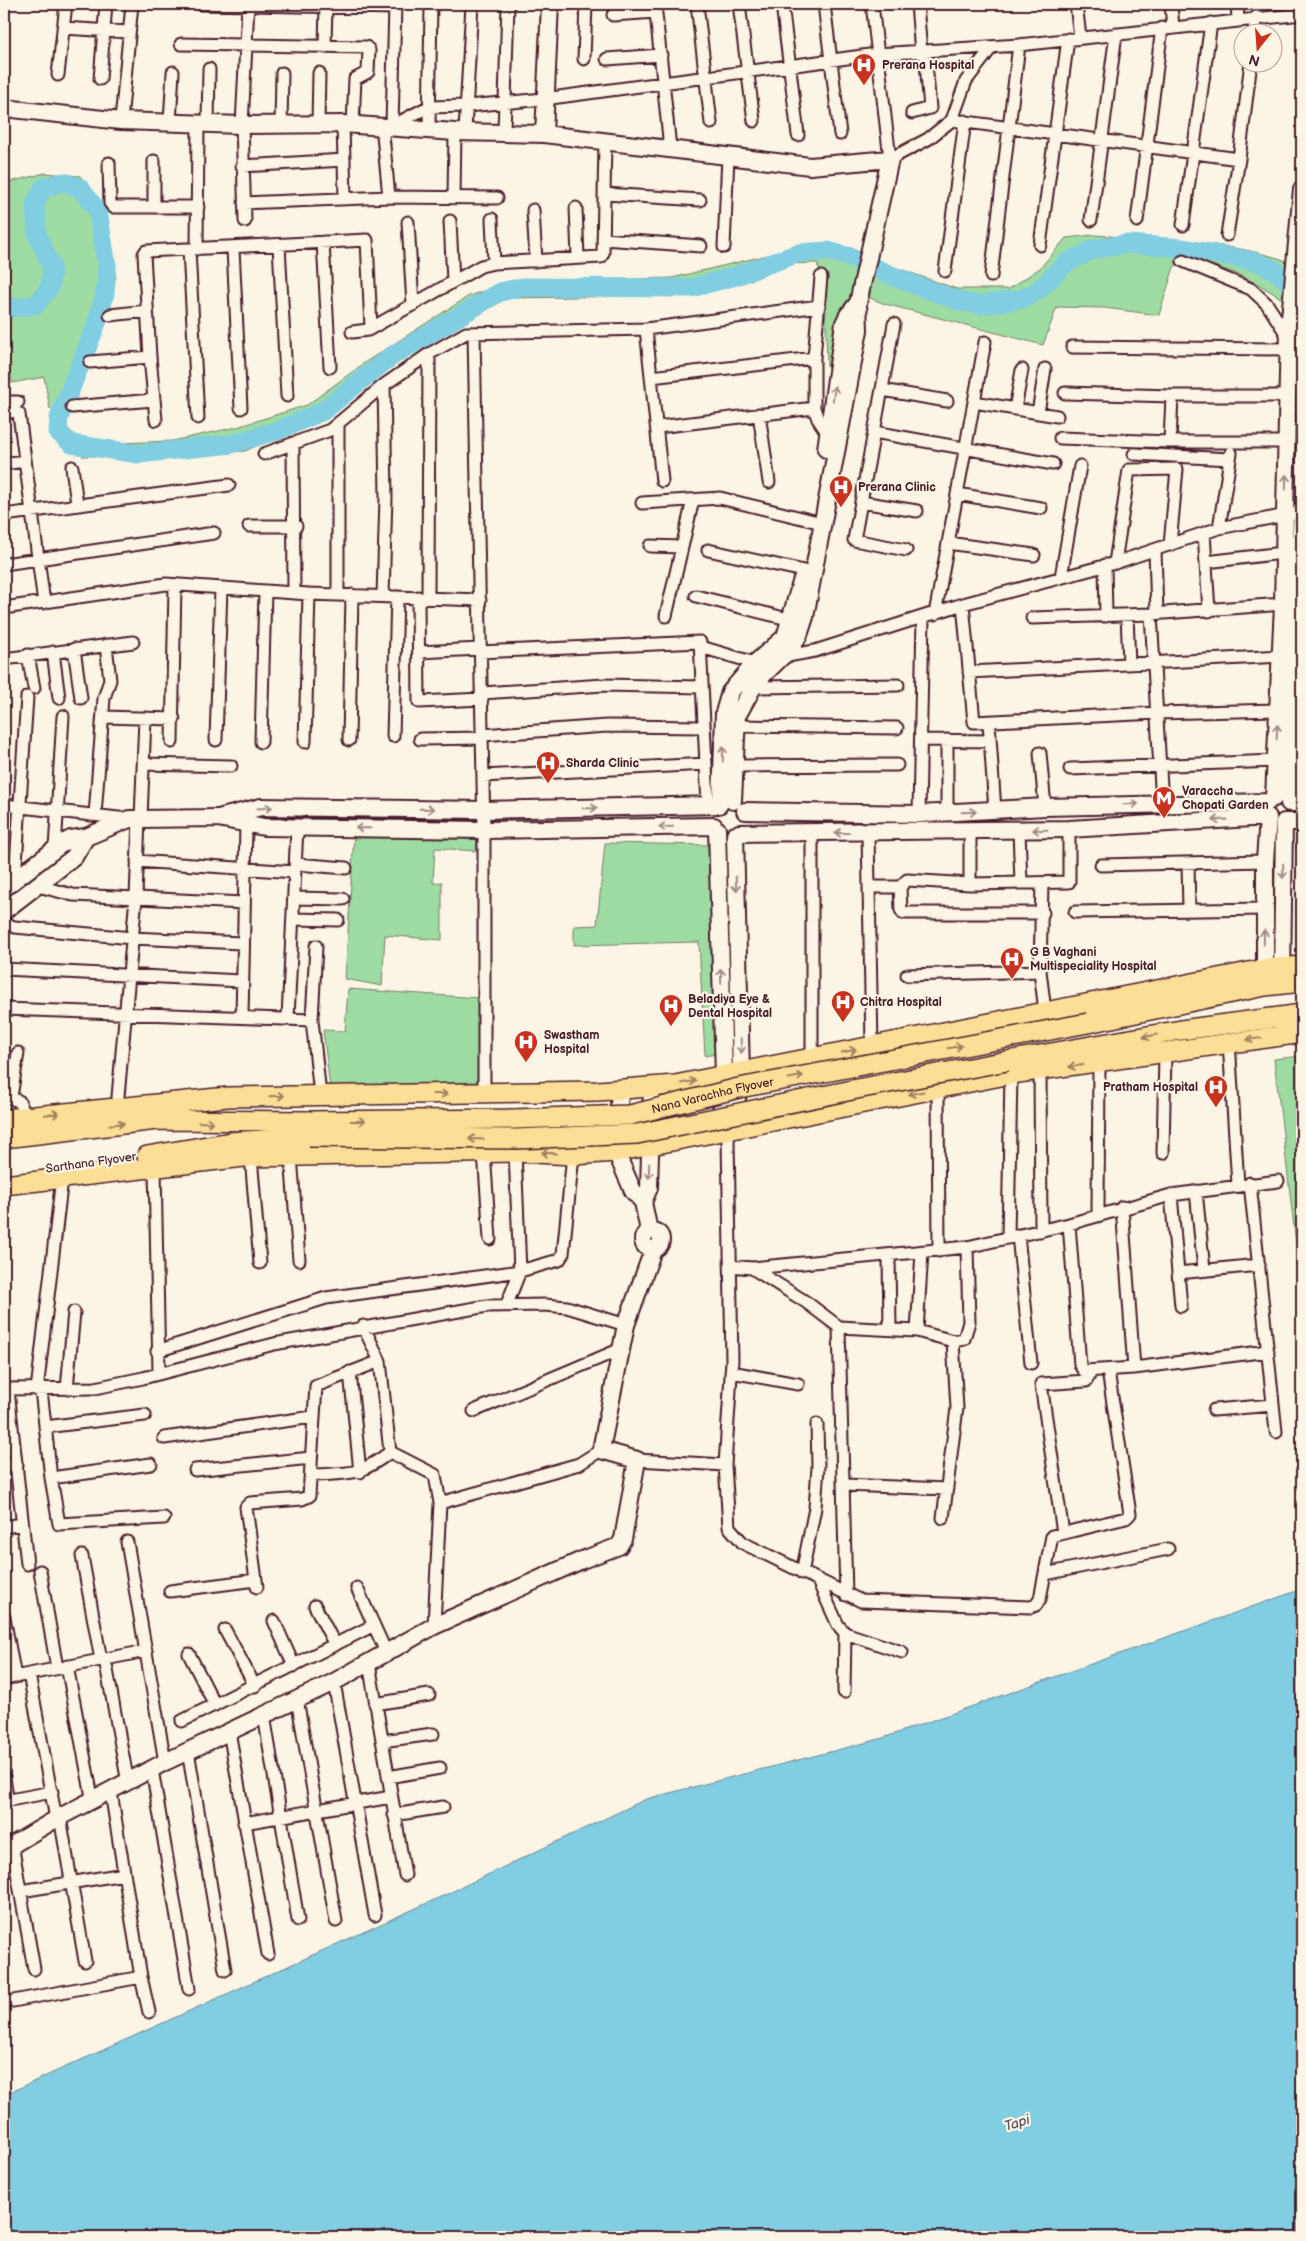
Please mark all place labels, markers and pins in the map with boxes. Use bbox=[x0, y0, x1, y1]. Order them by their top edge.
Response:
hospital icon: Prerana Hospital bbox=[851, 52, 877, 86]
place label: Prerana Hospital bbox=[882, 58, 974, 73]
hospital icon: Prerana Clinic bbox=[828, 474, 854, 508]
place label: Prerana Clinic bbox=[858, 480, 936, 495]
hospital icon: Sharda Clinic bbox=[535, 750, 561, 784]
place label: Sharda Clinic bbox=[566, 756, 639, 771]
place label: Varaccha Chopati Garden bbox=[1182, 784, 1269, 813]
metro station icon: Varaccha Chopati Garden bbox=[1151, 785, 1177, 819]
place label: G B Vaghani Multispeciality Hospital bbox=[1030, 945, 1157, 974]
hospital icon: G B Vaghani Multispeciality Hospital bbox=[999, 946, 1025, 980]
hospital icon: Chitra Hospital bbox=[830, 989, 856, 1023]
place label: Beladiya Eye & Dental Hospital bbox=[688, 992, 772, 1021]
hospital icon: Beladiya Eye & Dental Hospital bbox=[658, 993, 684, 1027]
place label: Chitra Hospital bbox=[860, 995, 942, 1010]
place label: Swastham Hospital bbox=[544, 1028, 600, 1057]
hospital icon: Swastham Hospital bbox=[513, 1029, 539, 1063]
hospital icon: Pratham Hospital bbox=[1203, 1074, 1229, 1108]
place label: Pratham Hospital bbox=[1103, 1080, 1198, 1095]

